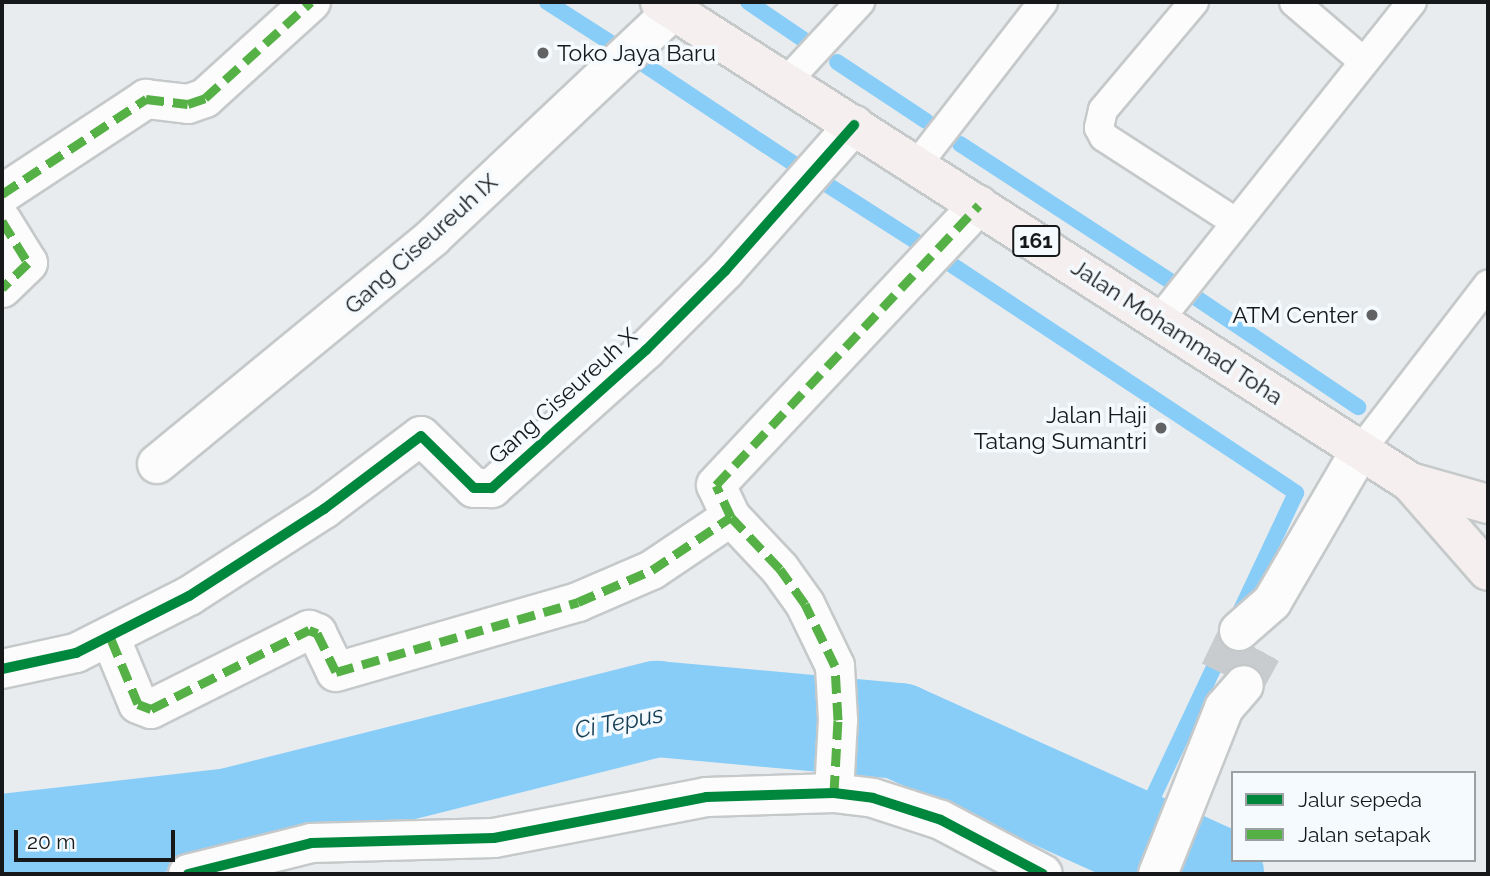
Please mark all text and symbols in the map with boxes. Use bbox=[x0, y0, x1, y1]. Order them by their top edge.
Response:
place label: Toko Jaya Baru bbox=[557, 39, 716, 67]
marker: Toko Jaya Baru bbox=[535, 45, 551, 61]
street label: Gang Ciseureuh IX bbox=[339, 168, 503, 320]
road number: 161 bbox=[1012, 224, 1060, 258]
street label: Jalan Mohammad Toha bbox=[1066, 253, 1288, 411]
place label: ATM Center bbox=[1232, 301, 1358, 329]
marker: ATM Center bbox=[1364, 307, 1380, 323]
street label: Gang Ciseureuh X bbox=[483, 322, 643, 470]
place label: Jalan Haji Tatang Sumantri bbox=[974, 401, 1147, 455]
marker: Jalan Haji Tatang Sumantri bbox=[1153, 420, 1169, 436]
water label: Ci Tepus bbox=[572, 699, 666, 745]
legend bbox=[1231, 771, 1476, 862]
text: Jalur sepeda bbox=[1298, 787, 1422, 812]
scale bar bbox=[18, 816, 178, 860]
text: Jalan setapak bbox=[1298, 822, 1431, 847]
text: 20 m bbox=[27, 829, 75, 854]

